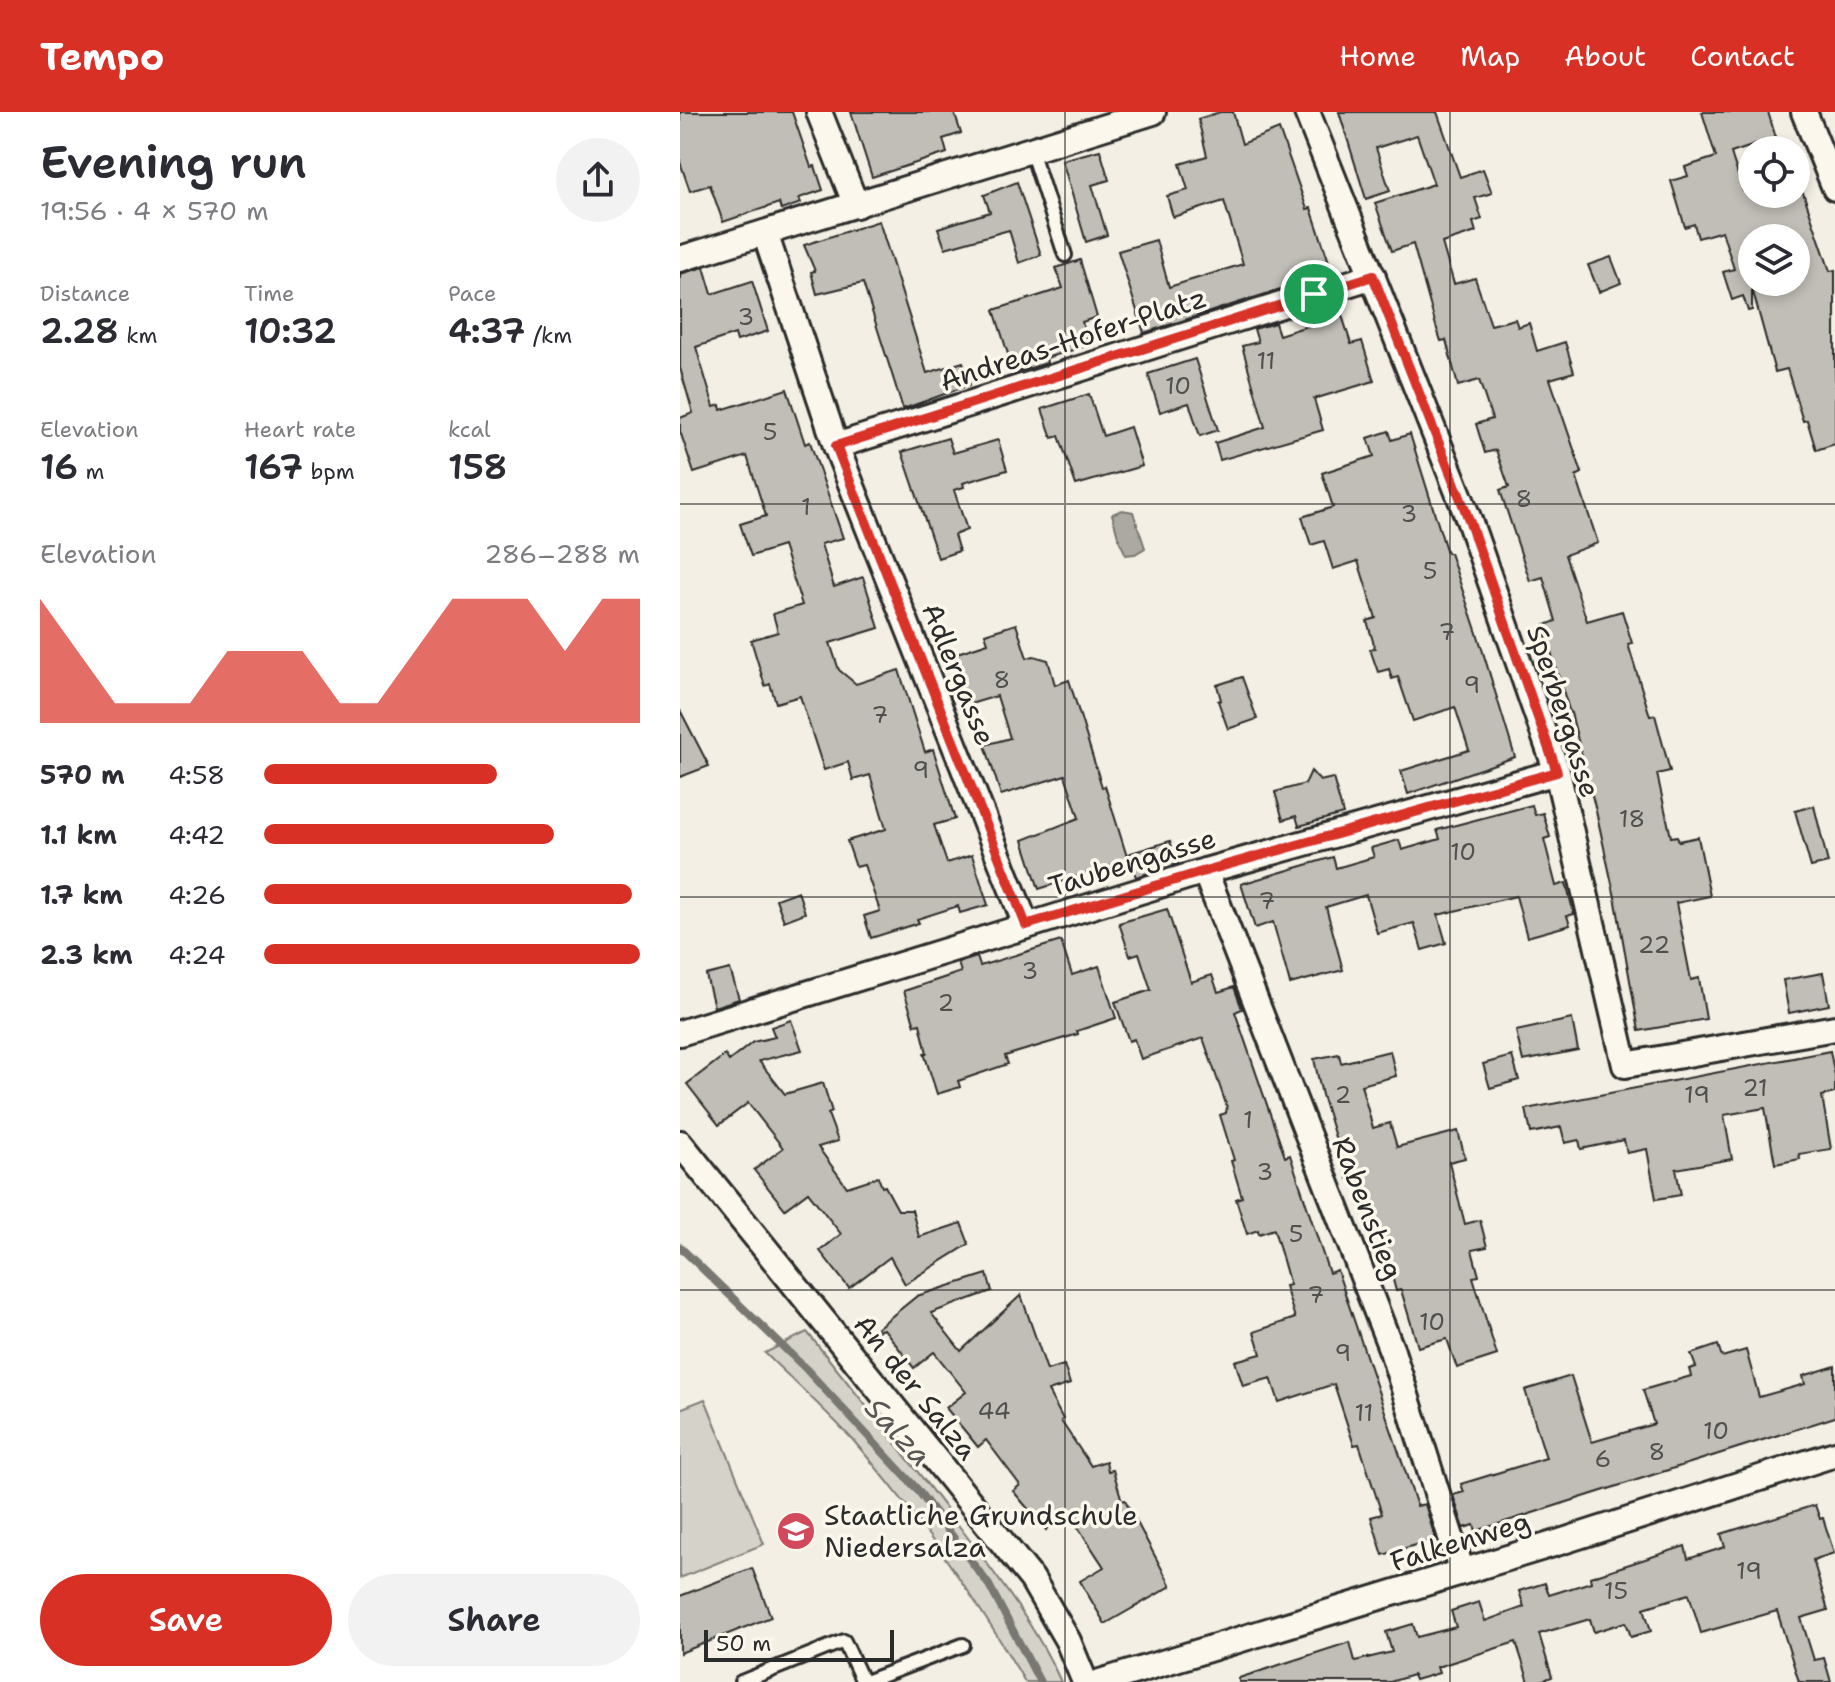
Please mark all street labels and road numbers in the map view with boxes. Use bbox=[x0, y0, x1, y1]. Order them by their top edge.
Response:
street label: Andreas-Hofer-Platz bbox=[935, 278, 1211, 400]
street label: Adlergasse bbox=[913, 597, 1005, 751]
street label: Sperbergasse bbox=[1518, 620, 1610, 802]
street label: Taubengasse bbox=[1044, 819, 1220, 905]
street label: Rabenstieg bbox=[1323, 1131, 1413, 1285]
street label: An der Salza bbox=[847, 1308, 985, 1466]
street label: Falkenweg bbox=[1385, 1502, 1535, 1580]

